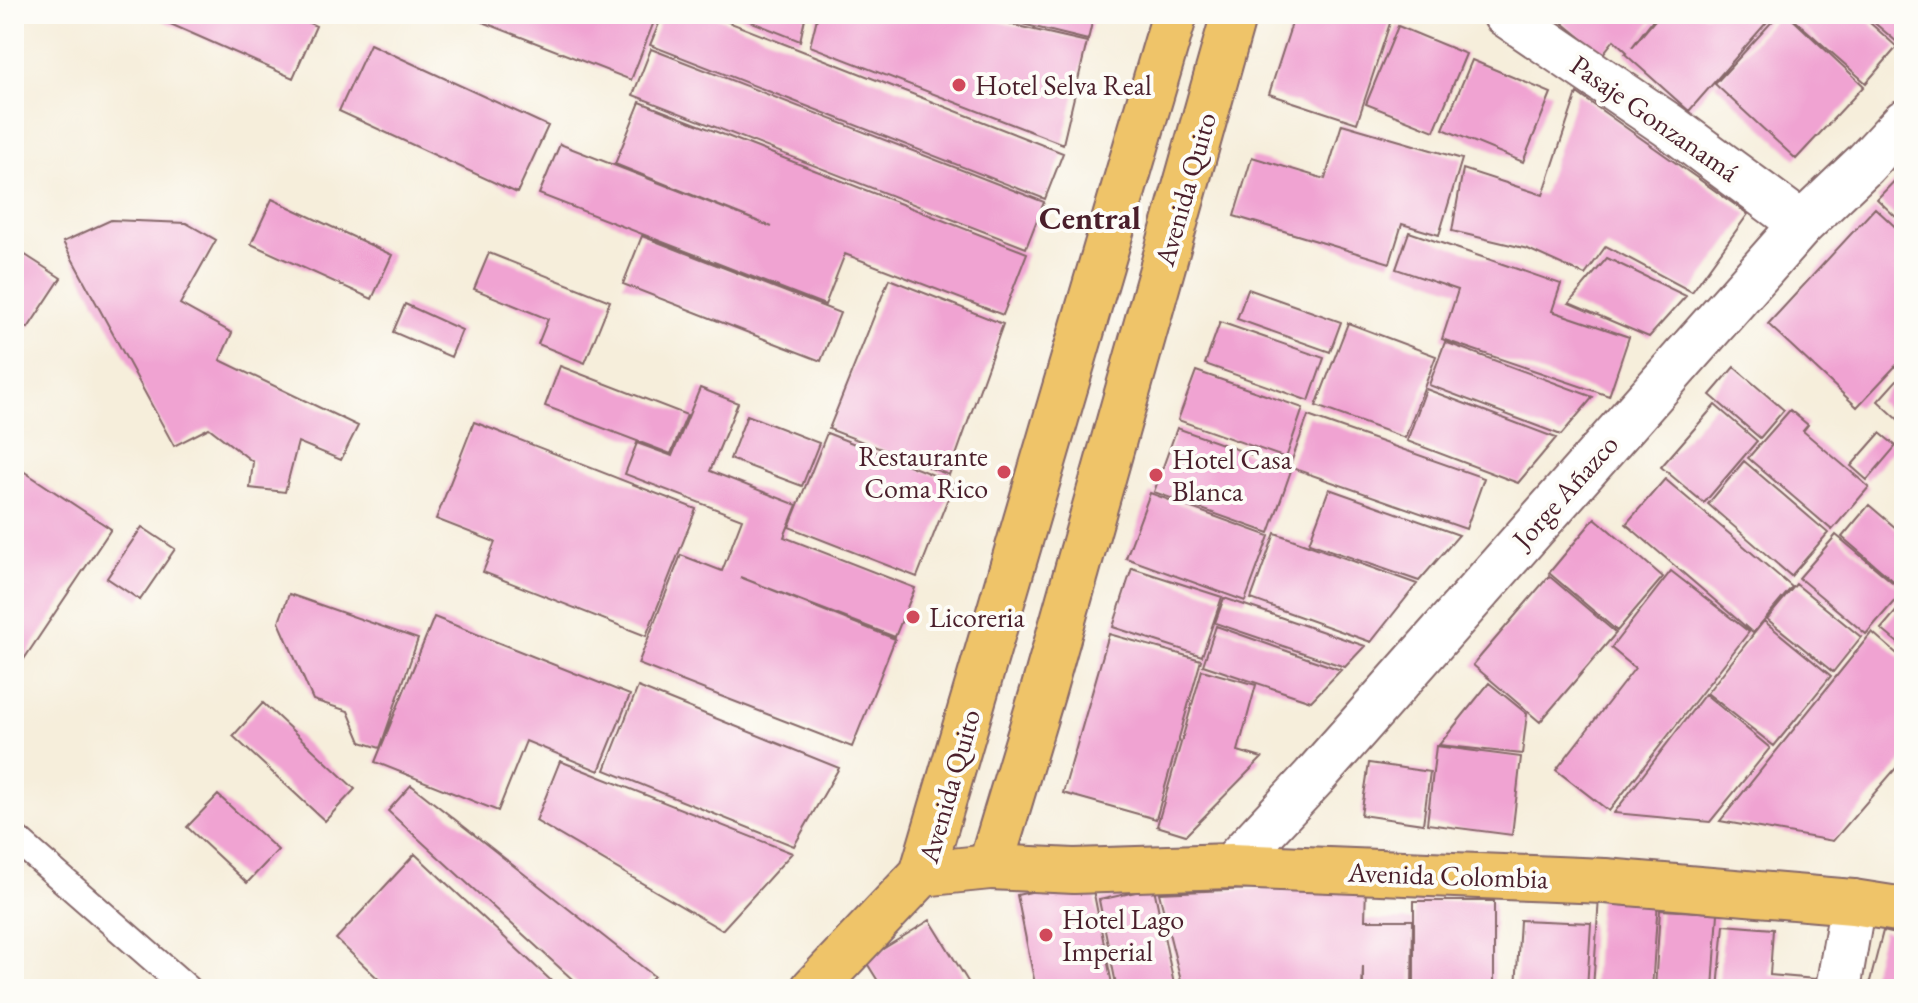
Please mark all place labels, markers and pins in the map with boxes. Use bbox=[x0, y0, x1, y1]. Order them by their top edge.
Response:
place label: Hotel Selva Real bbox=[975, 67, 1152, 103]
marker: Hotel Selva Real bbox=[950, 76, 968, 94]
place label: Restaurante Coma Rico bbox=[858, 438, 988, 506]
place label: Hotel Casa Blanca bbox=[1172, 441, 1293, 509]
marker: Restaurante Coma Rico bbox=[995, 463, 1013, 481]
marker: Hotel Casa Blanca bbox=[1147, 466, 1165, 484]
place label: Licoreria bbox=[929, 599, 1025, 635]
marker: Licoreria bbox=[904, 608, 922, 626]
place label: Hotel Lago Imperial bbox=[1062, 901, 1184, 969]
marker: Hotel Lago Imperial bbox=[1037, 926, 1055, 944]

